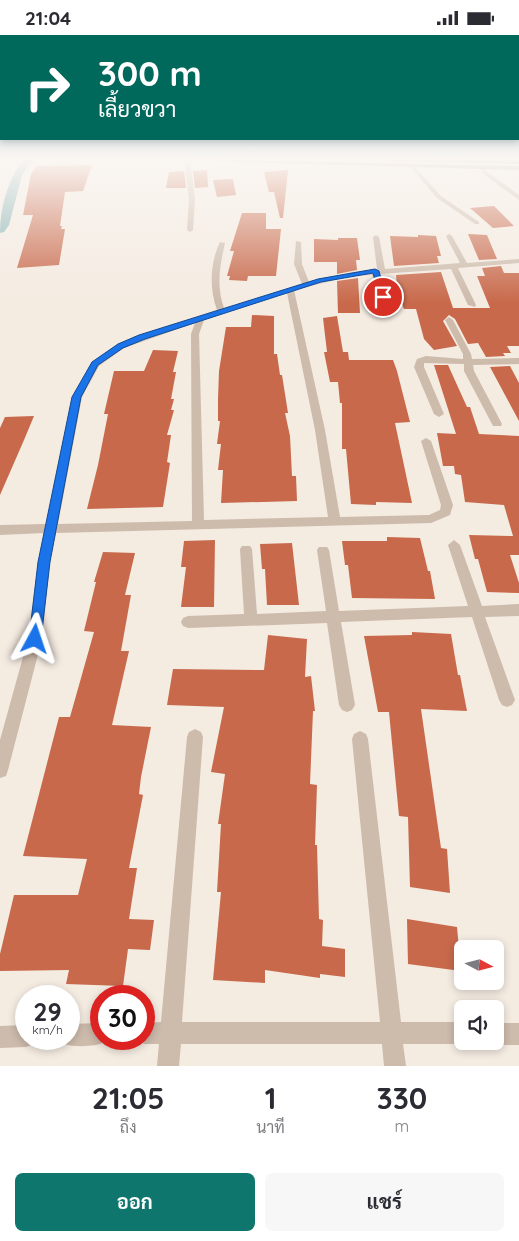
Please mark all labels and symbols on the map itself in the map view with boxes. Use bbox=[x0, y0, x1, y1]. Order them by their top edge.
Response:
pin bbox=[362, 276, 404, 318]
position arrow bbox=[8, 612, 60, 664]
north arrow bbox=[454, 940, 504, 990]
speed limit sign: 30 bbox=[90, 985, 155, 1050]

